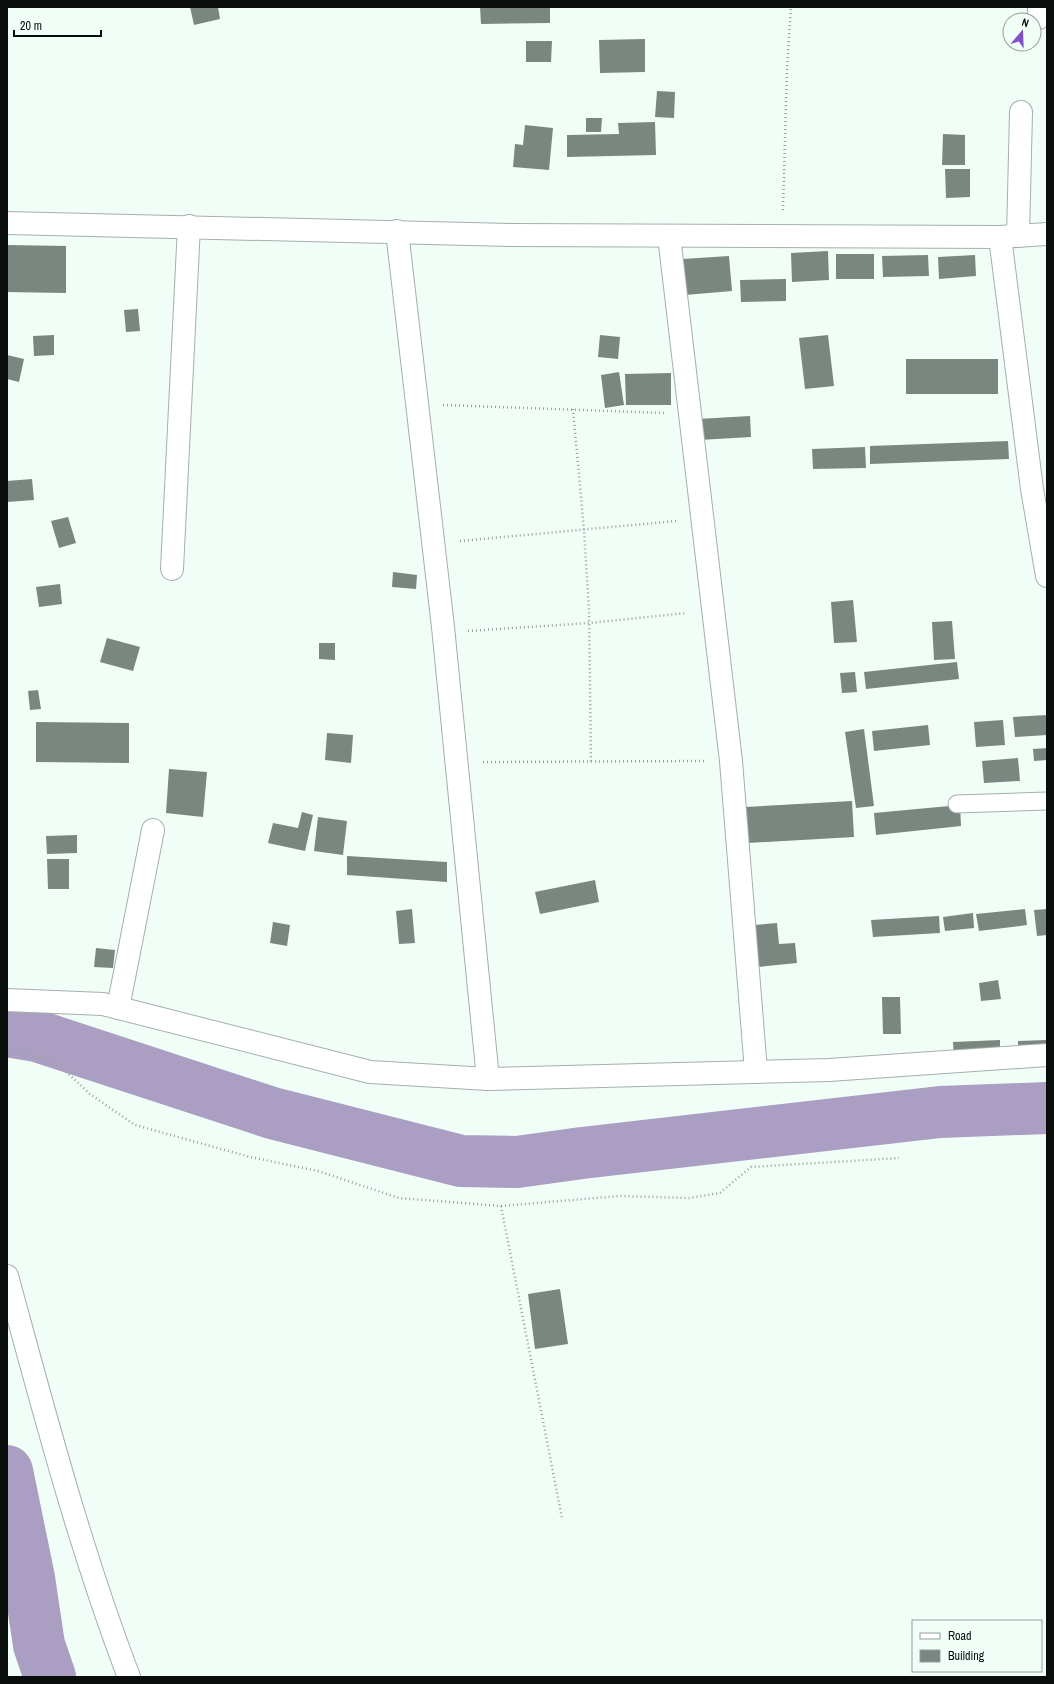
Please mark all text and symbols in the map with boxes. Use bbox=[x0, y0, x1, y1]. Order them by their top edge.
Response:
scale bar bbox=[14, 12, 101, 38]
north arrow bbox=[1002, 12, 1042, 52]
text: N bbox=[1020, 15, 1031, 30]
text: 20 m bbox=[20, 18, 42, 34]
legend bbox=[912, 1620, 1042, 1672]
text: Road bbox=[948, 1628, 972, 1644]
text: Building bbox=[948, 1648, 985, 1664]

